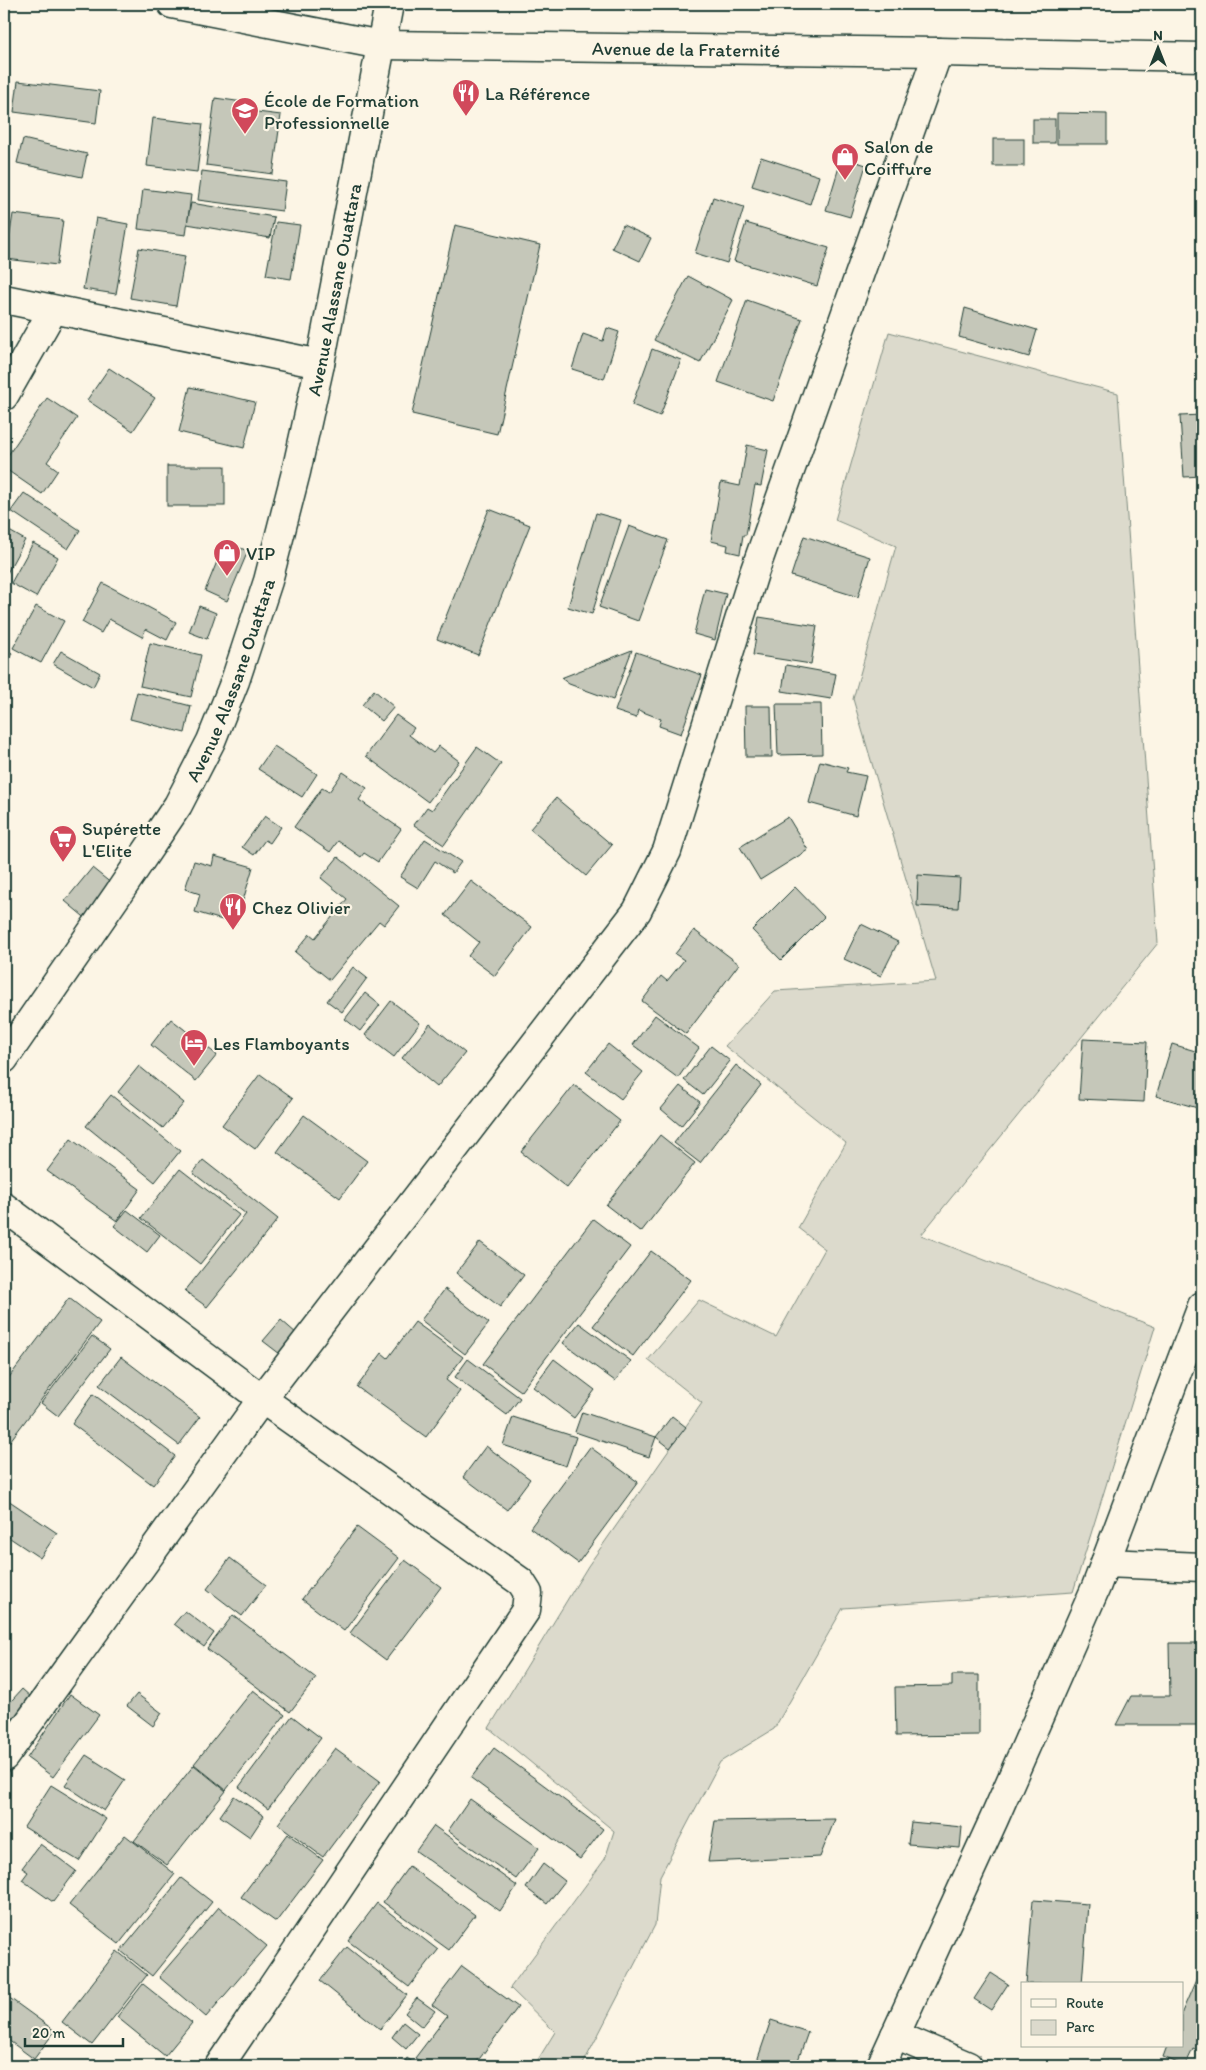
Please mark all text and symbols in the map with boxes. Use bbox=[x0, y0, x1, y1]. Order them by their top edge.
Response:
north arrow bbox=[1134, 22, 1184, 72]
text: N bbox=[1153, 27, 1163, 44]
street label: Avenue de la Fraternité bbox=[592, 36, 780, 62]
restaurant icon: La Référence bbox=[451, 78, 481, 117]
place label: La Référence bbox=[485, 82, 590, 105]
place label: École de Formation Professionnelle bbox=[264, 89, 419, 134]
school or university icon: École de Formation Professionnelle bbox=[230, 96, 260, 135]
place label: Salon de Coiffure bbox=[864, 135, 934, 180]
shop icon: Salon de Coiffure bbox=[830, 142, 860, 181]
street label: Avenue Alassane Ouattara bbox=[302, 181, 366, 398]
shop icon: VIP bbox=[212, 538, 242, 577]
place label: VIP bbox=[246, 542, 275, 565]
street label: Avenue Alassane Ouattara bbox=[181, 575, 280, 785]
place label: Supérette L'Elite bbox=[82, 817, 161, 862]
supermarket icon: Supérette L'Elite bbox=[48, 824, 78, 863]
restaurant icon: Chez Olivier bbox=[218, 892, 248, 931]
place label: Chez Olivier bbox=[252, 896, 351, 919]
hotel icon: Les Flamboyants bbox=[179, 1028, 209, 1067]
place label: Les Flamboyants bbox=[213, 1032, 350, 1055]
legend bbox=[1021, 1982, 1184, 2048]
text: Route bbox=[1066, 1994, 1104, 2012]
scale bar bbox=[25, 2015, 122, 2047]
text: Parc bbox=[1066, 2018, 1095, 2036]
text: 20 m bbox=[32, 2024, 66, 2042]

